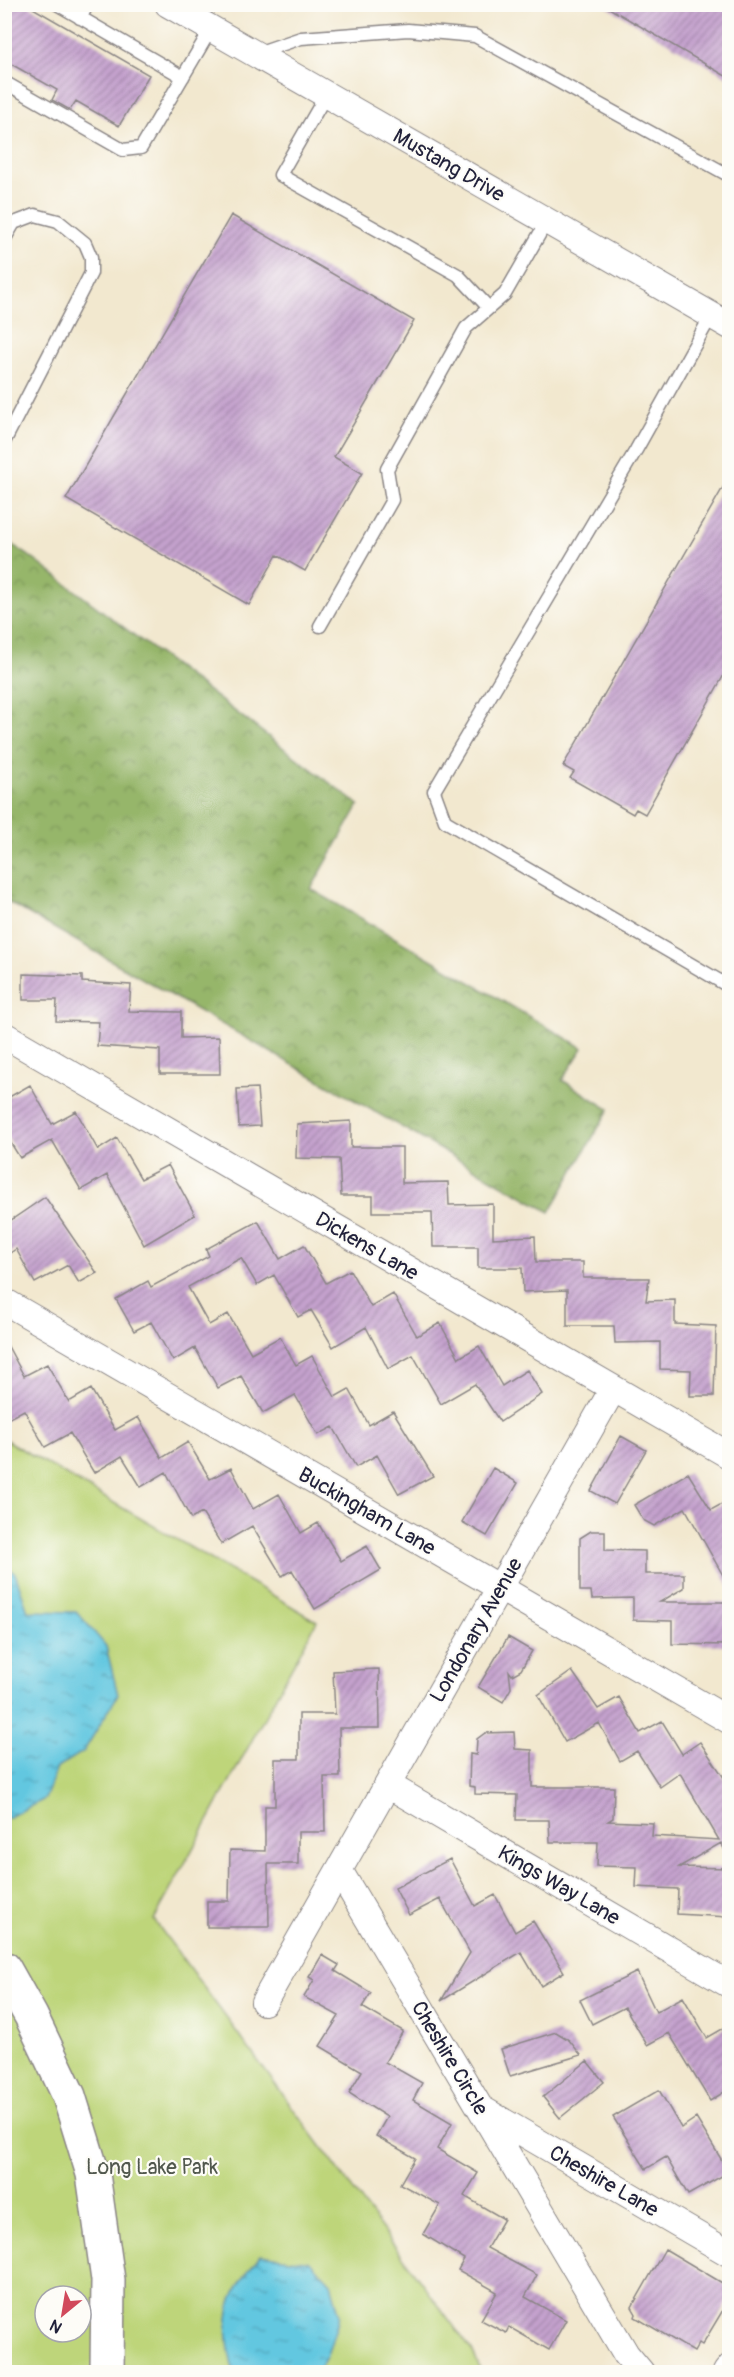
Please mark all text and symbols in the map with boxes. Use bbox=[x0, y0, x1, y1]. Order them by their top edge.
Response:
street label: Mustang Drive bbox=[388, 123, 510, 209]
street label: Dickens Lane bbox=[310, 1206, 424, 1287]
street label: Buckingham Lane bbox=[293, 1461, 441, 1562]
street label: Londonary Avenue bbox=[424, 1552, 529, 1708]
street label: Kings Way Lane bbox=[493, 1839, 625, 1932]
street label: Cheshire Circle bbox=[405, 1996, 495, 2121]
street label: Cheshire Lane bbox=[544, 2139, 664, 2224]
park label: Long Lake Park bbox=[86, 2154, 218, 2181]
north arrow bbox=[33, 2284, 93, 2344]
text: N bbox=[46, 2315, 66, 2337]

